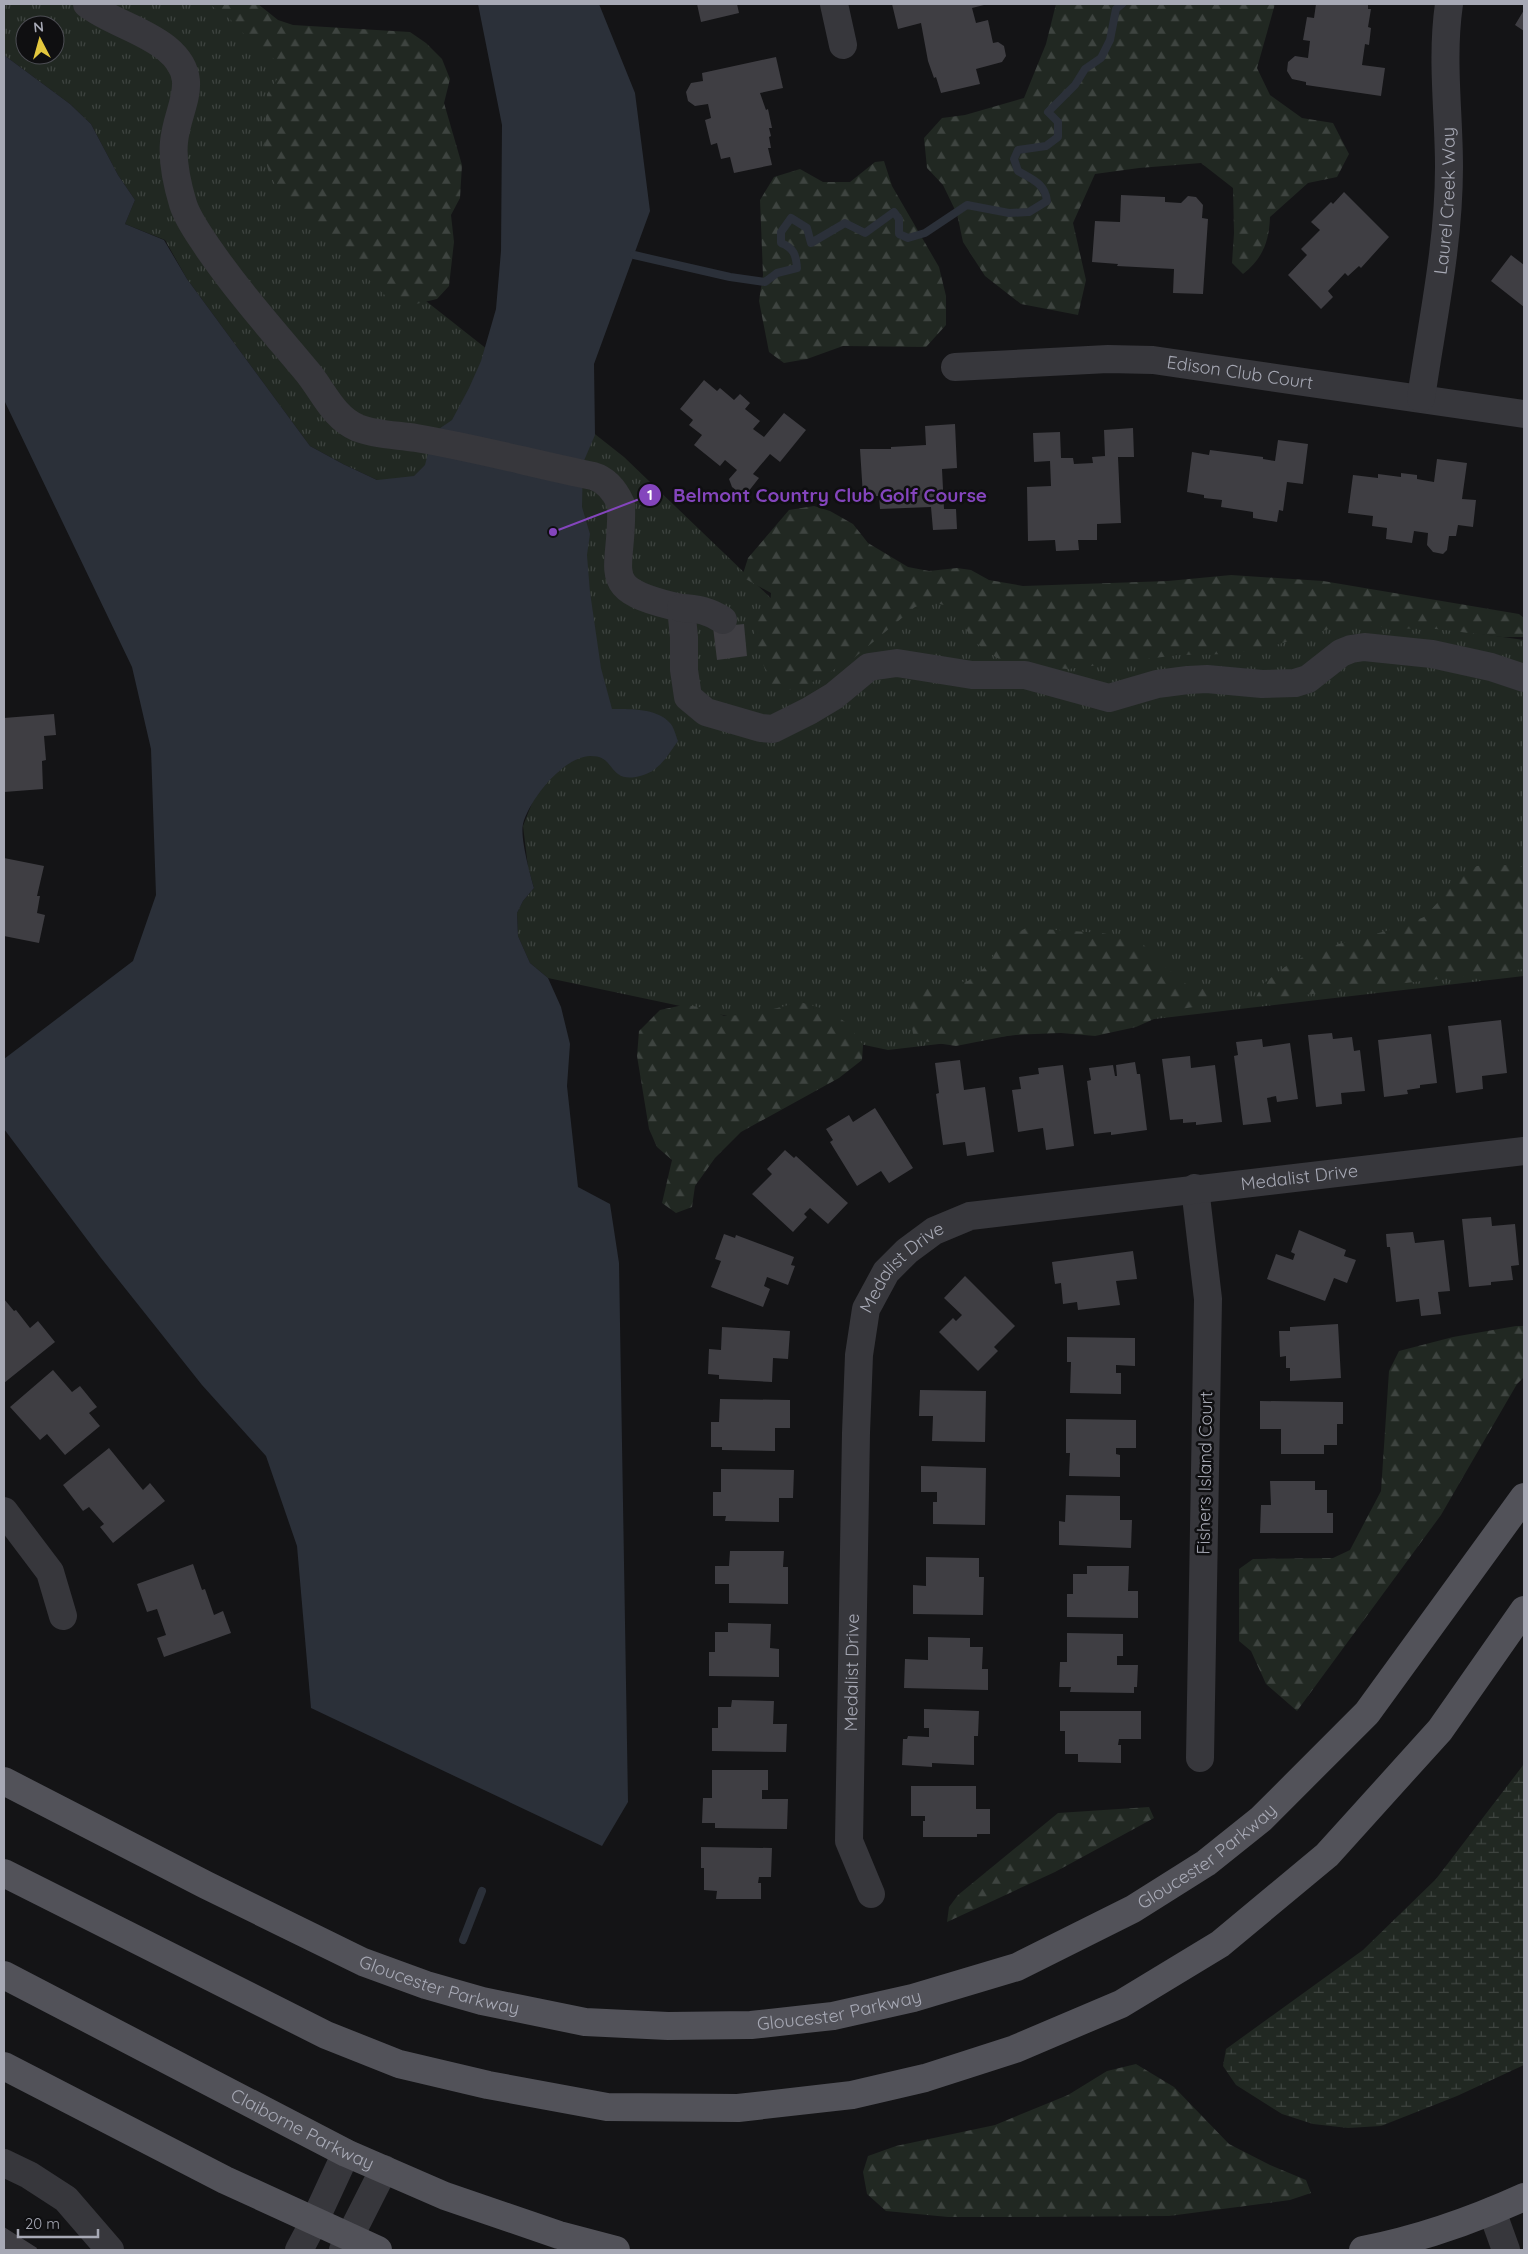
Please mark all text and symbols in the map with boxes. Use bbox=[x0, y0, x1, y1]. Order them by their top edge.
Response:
north arrow bbox=[15, 15, 65, 65]
text: N bbox=[33, 18, 45, 37]
street label: Laurel Creek Way bbox=[1428, 126, 1460, 276]
street label: Edison Club Court bbox=[1165, 350, 1315, 394]
callout: Belmont Country Club Golf Course bbox=[638, 478, 997, 512]
text: Belmont Country Club Golf Course bbox=[673, 483, 987, 507]
text: 1 bbox=[647, 485, 653, 504]
street label: Medalist Drive bbox=[1239, 1159, 1359, 1195]
street label: Medalist Drive bbox=[854, 1216, 947, 1317]
street label: Fishers Island Court bbox=[1192, 1391, 1217, 1555]
street label: Medalist Drive bbox=[839, 1613, 864, 1731]
street label: Gloucester Parkway bbox=[1133, 1798, 1281, 1914]
street label: Gloucester Parkway bbox=[356, 1950, 522, 2019]
street label: Gloucester Parkway bbox=[756, 1984, 924, 2035]
street label: Claiborne Parkway bbox=[227, 2083, 378, 2175]
scale bar bbox=[18, 2206, 98, 2238]
text: 20 m bbox=[25, 2214, 60, 2233]

